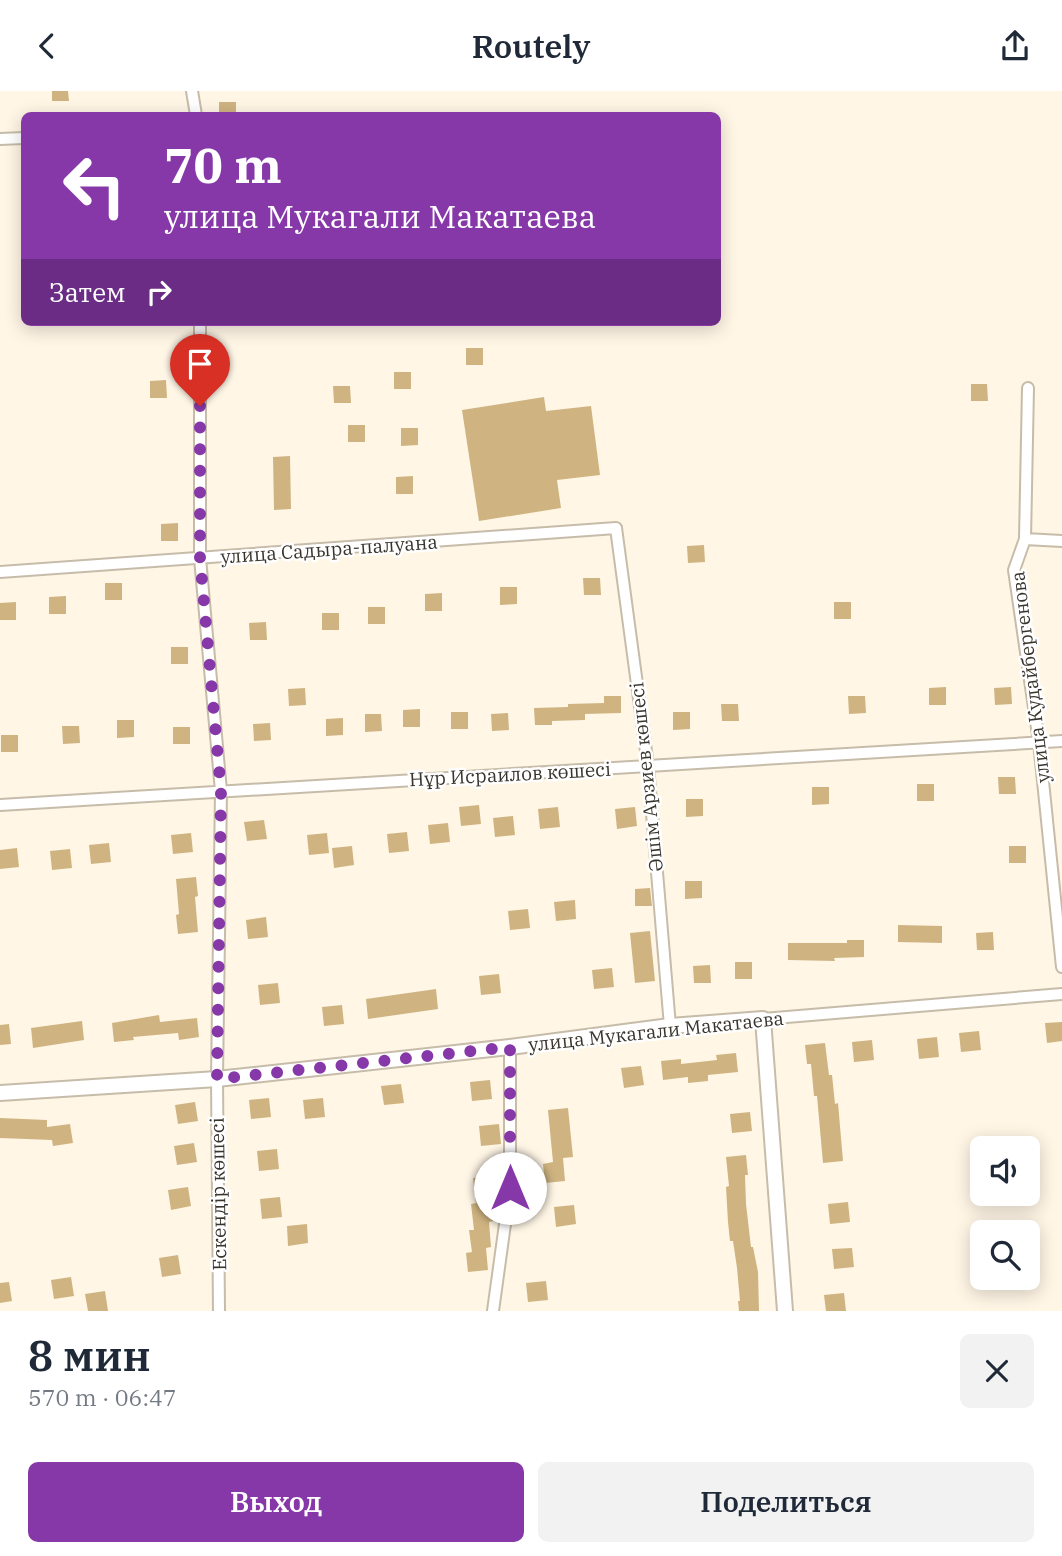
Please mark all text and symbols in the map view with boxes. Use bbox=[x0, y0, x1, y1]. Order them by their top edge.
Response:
text: Routely bbox=[472, 25, 590, 67]
icon: back bbox=[28, 27, 66, 65]
icon: share bbox=[996, 27, 1034, 65]
text: 70 m bbox=[164, 133, 282, 196]
icon: left bbox=[49, 140, 140, 231]
text: улица Мукагали Макатаева bbox=[164, 195, 596, 237]
icon: right bbox=[140, 273, 178, 311]
text: Затем bbox=[49, 275, 126, 309]
pin bbox=[170, 334, 230, 406]
icon: arrive bbox=[181, 345, 219, 383]
street label: улица Садыра-палуана bbox=[220, 529, 438, 569]
street label: улица Кудайбергенова bbox=[1005, 570, 1055, 784]
street label: Әшім Арзиев көшесі bbox=[624, 681, 668, 873]
street label: Нұр Исраилов көшесі bbox=[409, 757, 612, 791]
street label: улица Мукагали Макатаева bbox=[527, 1006, 785, 1056]
street label: Ескендір көшесі bbox=[205, 1117, 231, 1271]
map controls bbox=[970, 1136, 1040, 1290]
button: sound bbox=[970, 1136, 1040, 1206]
position arrow bbox=[473, 1151, 547, 1225]
button: search bbox=[970, 1220, 1040, 1290]
text: 8 мин bbox=[28, 1328, 151, 1383]
button: close bbox=[960, 1334, 1034, 1408]
text: 570 m · 06:47 bbox=[28, 1382, 177, 1412]
button: Выход bbox=[28, 1462, 524, 1542]
button: Поделиться bbox=[538, 1462, 1034, 1542]

